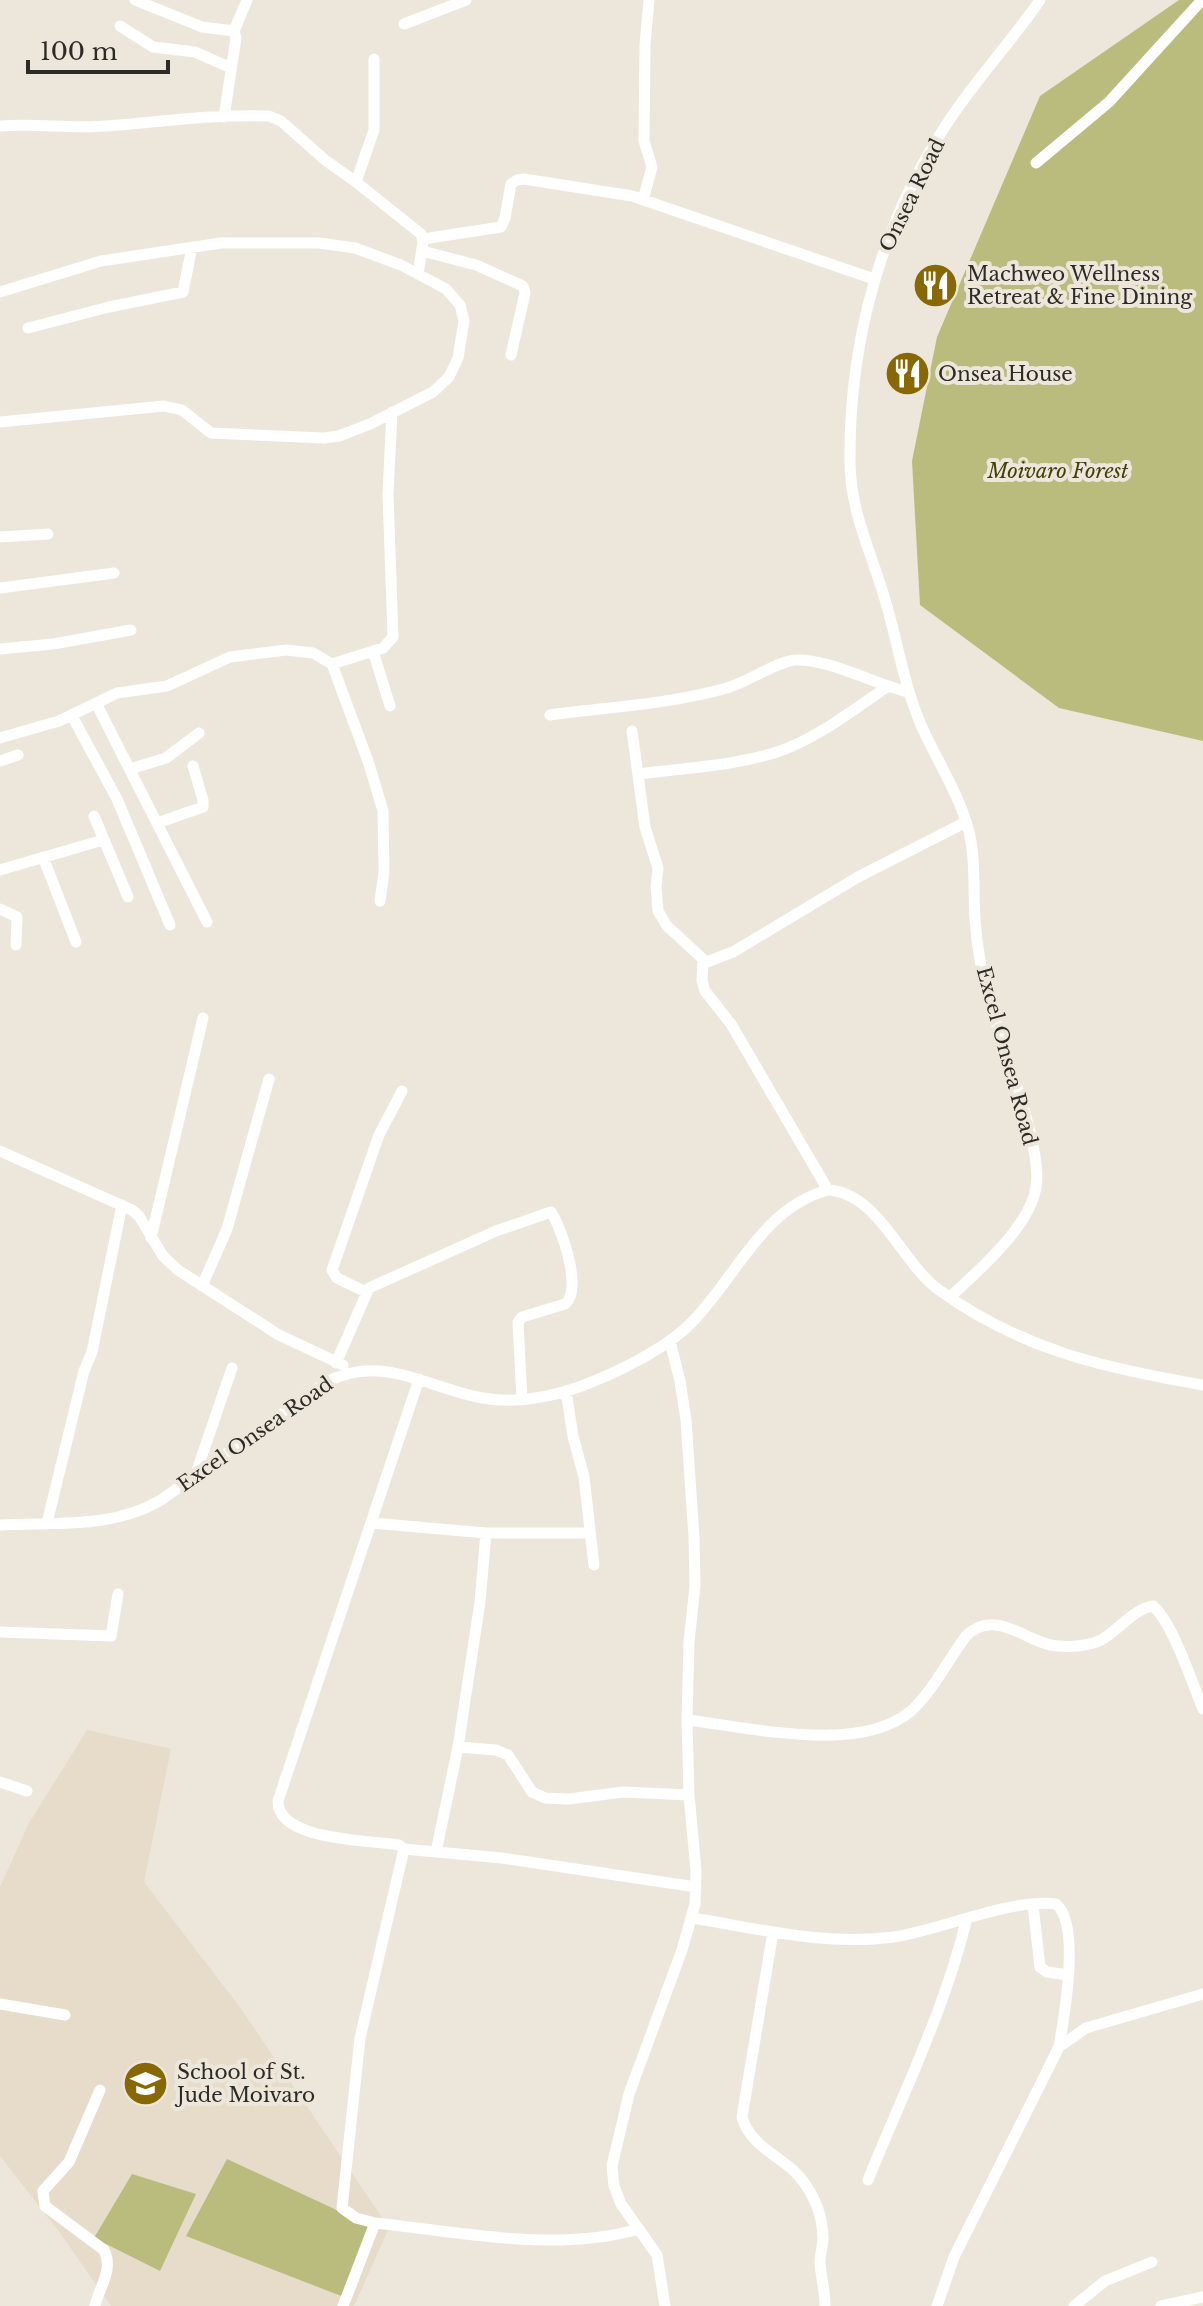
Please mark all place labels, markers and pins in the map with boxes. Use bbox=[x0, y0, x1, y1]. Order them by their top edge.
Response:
restaurant icon: Machweo Wellness Retreat & Fine Dining bbox=[912, 261, 960, 309]
place label: Machweo Wellness Retreat & Fine Dining bbox=[967, 262, 1193, 309]
restaurant icon: Onsea House bbox=[883, 350, 931, 398]
place label: Onsea House bbox=[938, 362, 1073, 386]
school or university icon: School of St. Jude Moivaro bbox=[122, 2059, 170, 2107]
place label: School of St. Jude Moivaro bbox=[174, 2060, 315, 2107]

